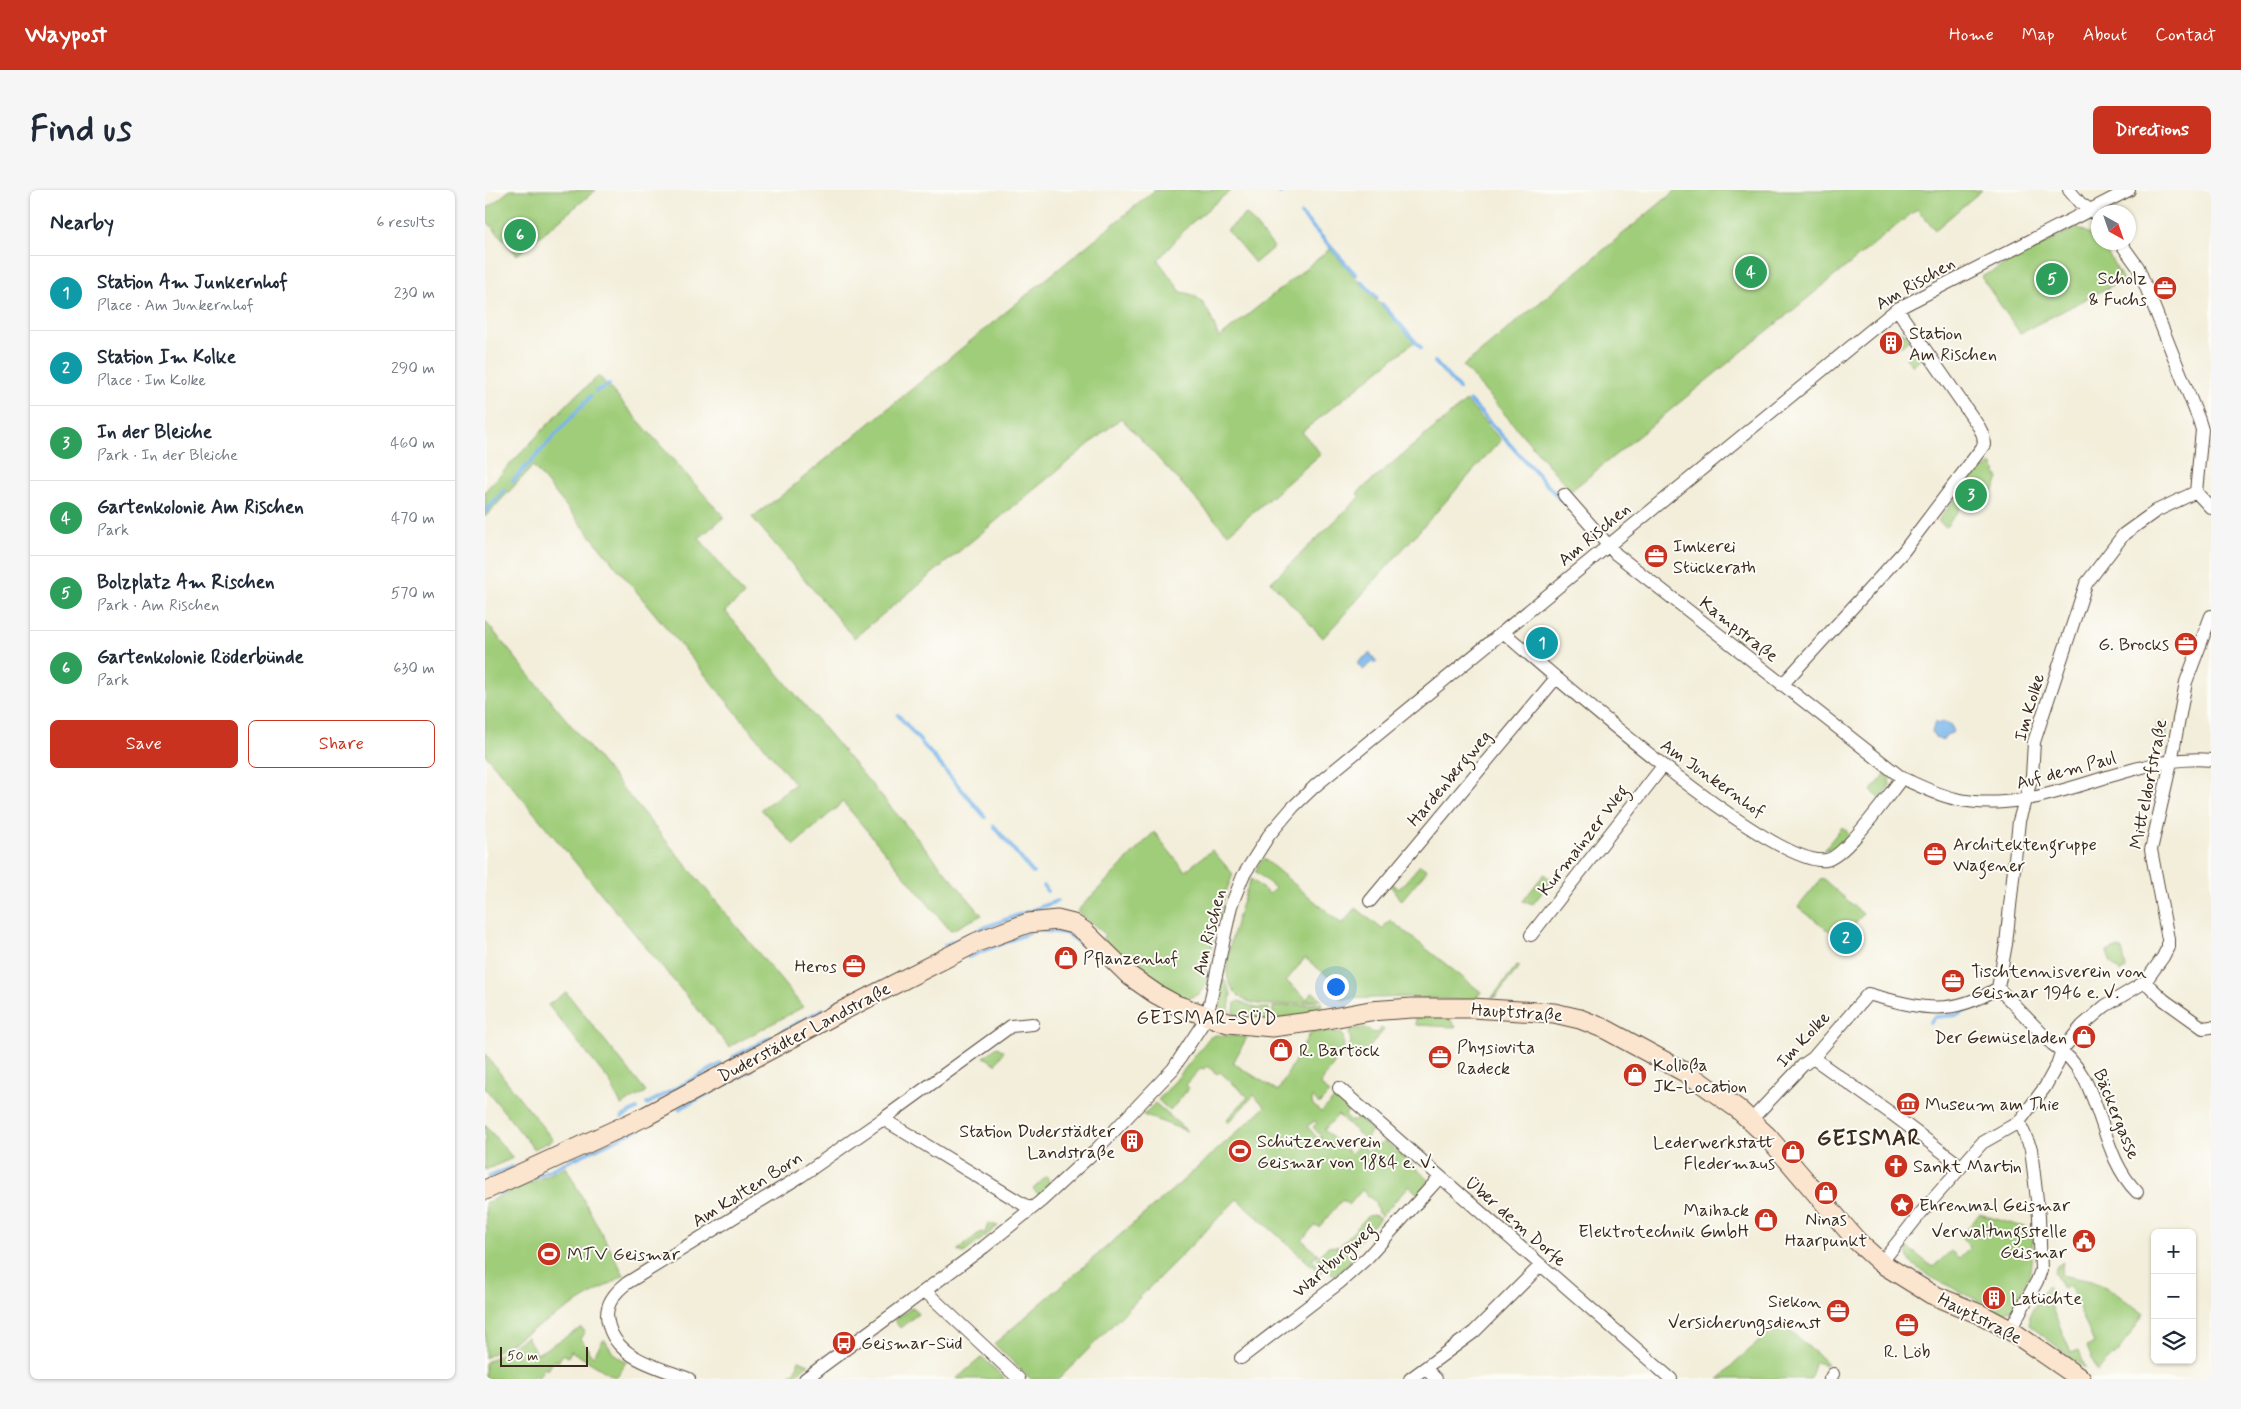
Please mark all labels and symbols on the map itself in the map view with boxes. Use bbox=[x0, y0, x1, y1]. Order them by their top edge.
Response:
north arrow bbox=[2091, 205, 2136, 250]
pin: 6 bbox=[504, 216, 536, 254]
street label: Am Rischen bbox=[1871, 251, 1960, 316]
pin: 4 bbox=[1735, 253, 1767, 291]
pin: 5 bbox=[2036, 260, 2068, 298]
place label: Scholz & Fuchs bbox=[2089, 267, 2147, 312]
office icon: Scholz & Fuchs bbox=[2152, 275, 2178, 301]
place label: Station Am Rischen bbox=[1909, 322, 1997, 367]
building icon: Station Am Rischen bbox=[1878, 330, 1904, 356]
pin: 3 bbox=[1955, 476, 1987, 514]
street label: Am Rischen bbox=[1553, 497, 1636, 572]
place label: Imkerei Stückerath bbox=[1673, 535, 1756, 580]
office icon: Imkerei Stückerath bbox=[1643, 543, 1669, 569]
street label: Kampstraße bbox=[1694, 591, 1783, 668]
pin: 1 bbox=[1526, 624, 1558, 662]
office icon: G. Brocks bbox=[2173, 631, 2199, 657]
place label: G. Brocks bbox=[2098, 633, 2169, 657]
street label: Im Kolke bbox=[2009, 671, 2051, 744]
street label: Mitteldorfstraße bbox=[2125, 717, 2173, 851]
street label: Hardenbergweg bbox=[1402, 725, 1499, 833]
street label: Am Junkernhof bbox=[1655, 734, 1770, 824]
street label: Auf dem Paul bbox=[2014, 746, 2119, 796]
street label: Kurmainzer Weg bbox=[1533, 780, 1636, 902]
place label: Architektengruppe Wagener bbox=[1953, 833, 2097, 880]
office icon: Architektengruppe Wagener bbox=[1922, 841, 1948, 867]
street label: Am Rischen bbox=[1188, 887, 1232, 978]
pin: 2 bbox=[1830, 919, 1862, 957]
shop icon: Pflanzenhof bbox=[1053, 945, 1079, 971]
place label: Pflanzenhof bbox=[1083, 947, 1179, 971]
office icon: Heros bbox=[841, 953, 867, 979]
place label: Heros bbox=[794, 955, 837, 979]
place label: Tischtennisverein von Geismar 1946 e. V. bbox=[1971, 960, 2147, 1005]
office icon: Tischtennisverein von Geismar 1946 e. V. bbox=[1940, 968, 1966, 994]
your location bbox=[1323, 974, 1349, 1000]
street label: Duderstädter Landstraße bbox=[714, 977, 895, 1089]
street label: Hauptstraße bbox=[1470, 998, 1564, 1028]
district label: GEISMAR-SÜD bbox=[1136, 1006, 1278, 1031]
street label: Im Kolke bbox=[1771, 1006, 1836, 1073]
shop icon: Der Gemüseladen bbox=[2071, 1024, 2097, 1050]
place label: Der Gemüseladen bbox=[1934, 1026, 2067, 1050]
place label: Physiovita Radeck bbox=[1457, 1036, 1535, 1081]
shop icon: R. Bartöck bbox=[1268, 1037, 1294, 1063]
place label: R. Bartöck bbox=[1299, 1039, 1380, 1063]
office icon: Physiovita Radeck bbox=[1427, 1044, 1453, 1070]
place label: Kolloßa JK-Location bbox=[1653, 1054, 1747, 1099]
shop icon: Kolloßa JK-Location bbox=[1622, 1062, 1648, 1088]
street label: Bäckergasse bbox=[2087, 1066, 2145, 1163]
museum icon: Museum am Thie bbox=[1895, 1091, 1921, 1117]
place label: Museum am Thie bbox=[1925, 1093, 2059, 1117]
place label: Station Duderstädter Landstraße bbox=[959, 1120, 1116, 1165]
district label: GEISMAR bbox=[1817, 1125, 1921, 1153]
building icon: Station Duderstädter Landstraße bbox=[1119, 1128, 1145, 1154]
place label: Schützenverein Geismar von 1884 e. V. bbox=[1257, 1130, 1435, 1175]
place label: Lederwerkstatt Fledermaus bbox=[1653, 1131, 1776, 1176]
sports icon: Schützenverein Geismar von 1884 e. V. bbox=[1227, 1138, 1253, 1164]
shop icon: Lederwerkstatt Fledermaus bbox=[1780, 1139, 1806, 1165]
street label: Am Kalten Born bbox=[688, 1146, 807, 1233]
church icon: Sankt Martin bbox=[1883, 1153, 1909, 1179]
place label: Sankt Martin bbox=[1913, 1155, 2022, 1179]
street label: Über dem Dorfe bbox=[1459, 1171, 1571, 1273]
shop icon: Ninas Haarpunkt bbox=[1813, 1180, 1839, 1206]
place icon: Ehrenmal Geismar bbox=[1889, 1192, 1915, 1218]
place label: Ehrenmal Geismar bbox=[1919, 1194, 2071, 1218]
place label: Maihack Elektrotechnik GmbH bbox=[1578, 1199, 1749, 1244]
shop icon: Maihack Elektrotechnik GmbH bbox=[1753, 1207, 1779, 1233]
place label: Ninas Haarpunkt bbox=[1785, 1208, 1867, 1253]
street label: Wartburgweg bbox=[1288, 1218, 1383, 1305]
place label: Verwaltungsstelle Geismar bbox=[1932, 1220, 2068, 1265]
public building icon: Verwaltungsstelle Geismar bbox=[2071, 1228, 2097, 1254]
sports icon: MTV Geismar bbox=[536, 1241, 562, 1267]
place label: MTV Geismar bbox=[567, 1243, 680, 1267]
building icon: Latüchte bbox=[1981, 1285, 2007, 1311]
street label: Hauptstraße bbox=[1933, 1287, 2026, 1350]
place label: Latüchte bbox=[2011, 1287, 2082, 1311]
place label: Siekon Versicherungsdienst bbox=[1668, 1290, 1822, 1336]
office icon: Siekon Versicherungsdienst bbox=[1825, 1298, 1851, 1324]
office icon: R. Löb bbox=[1894, 1312, 1920, 1338]
bus stop icon: Geismar-Süd bbox=[831, 1330, 857, 1356]
place label: Geismar-Süd bbox=[861, 1332, 962, 1356]
place label: R. Löb bbox=[1884, 1340, 1931, 1364]
scale bar bbox=[500, 1344, 587, 1367]

